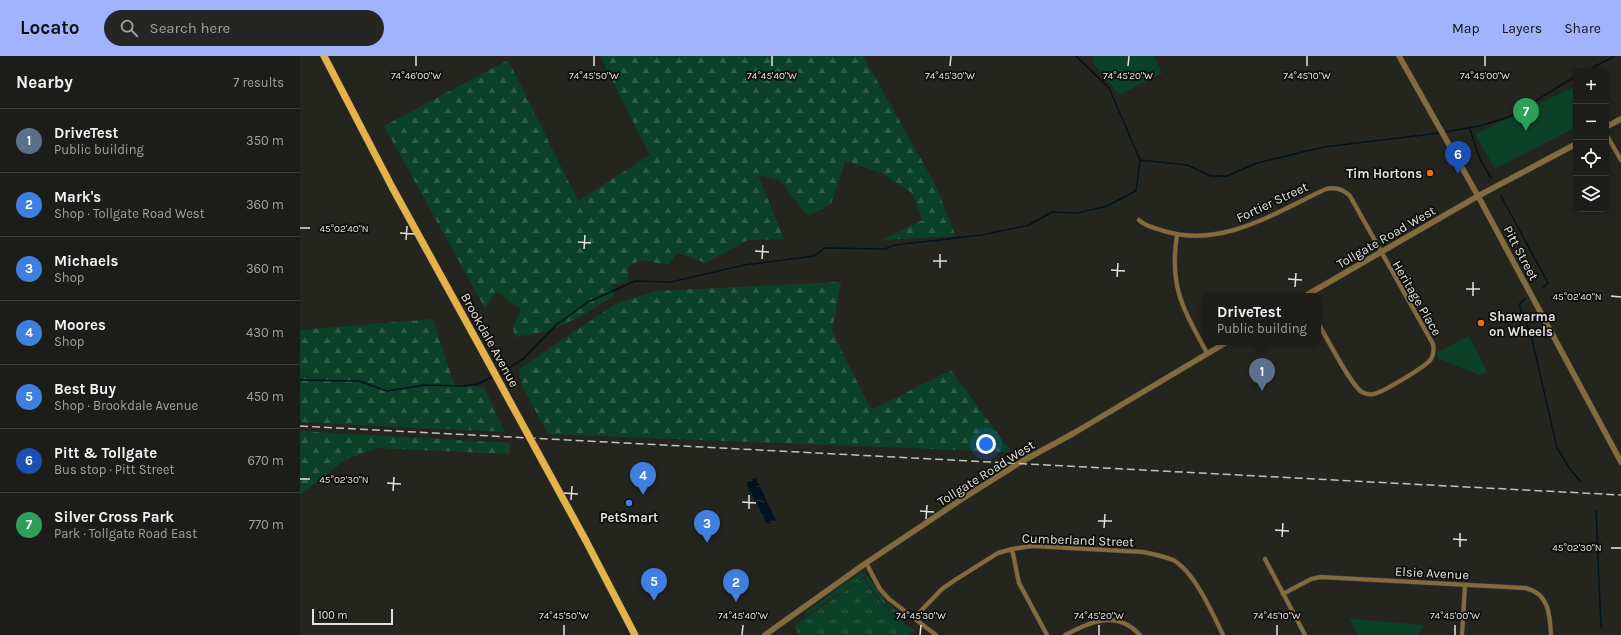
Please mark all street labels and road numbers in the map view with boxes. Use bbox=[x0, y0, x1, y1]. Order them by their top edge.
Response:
street label: Fortier Street bbox=[1234, 179, 1310, 225]
street label: Tollgate Road West bbox=[1334, 203, 1438, 271]
street label: Pitt Street bbox=[1500, 223, 1542, 283]
street label: Heritage Place bbox=[1389, 258, 1445, 339]
street label: Brookdale Avenue bbox=[458, 290, 522, 390]
street label: Tollgate Road West bbox=[935, 437, 1037, 509]
street label: Cumberland Street bbox=[1022, 531, 1134, 549]
street label: Elsie Avenue bbox=[1395, 564, 1470, 582]

